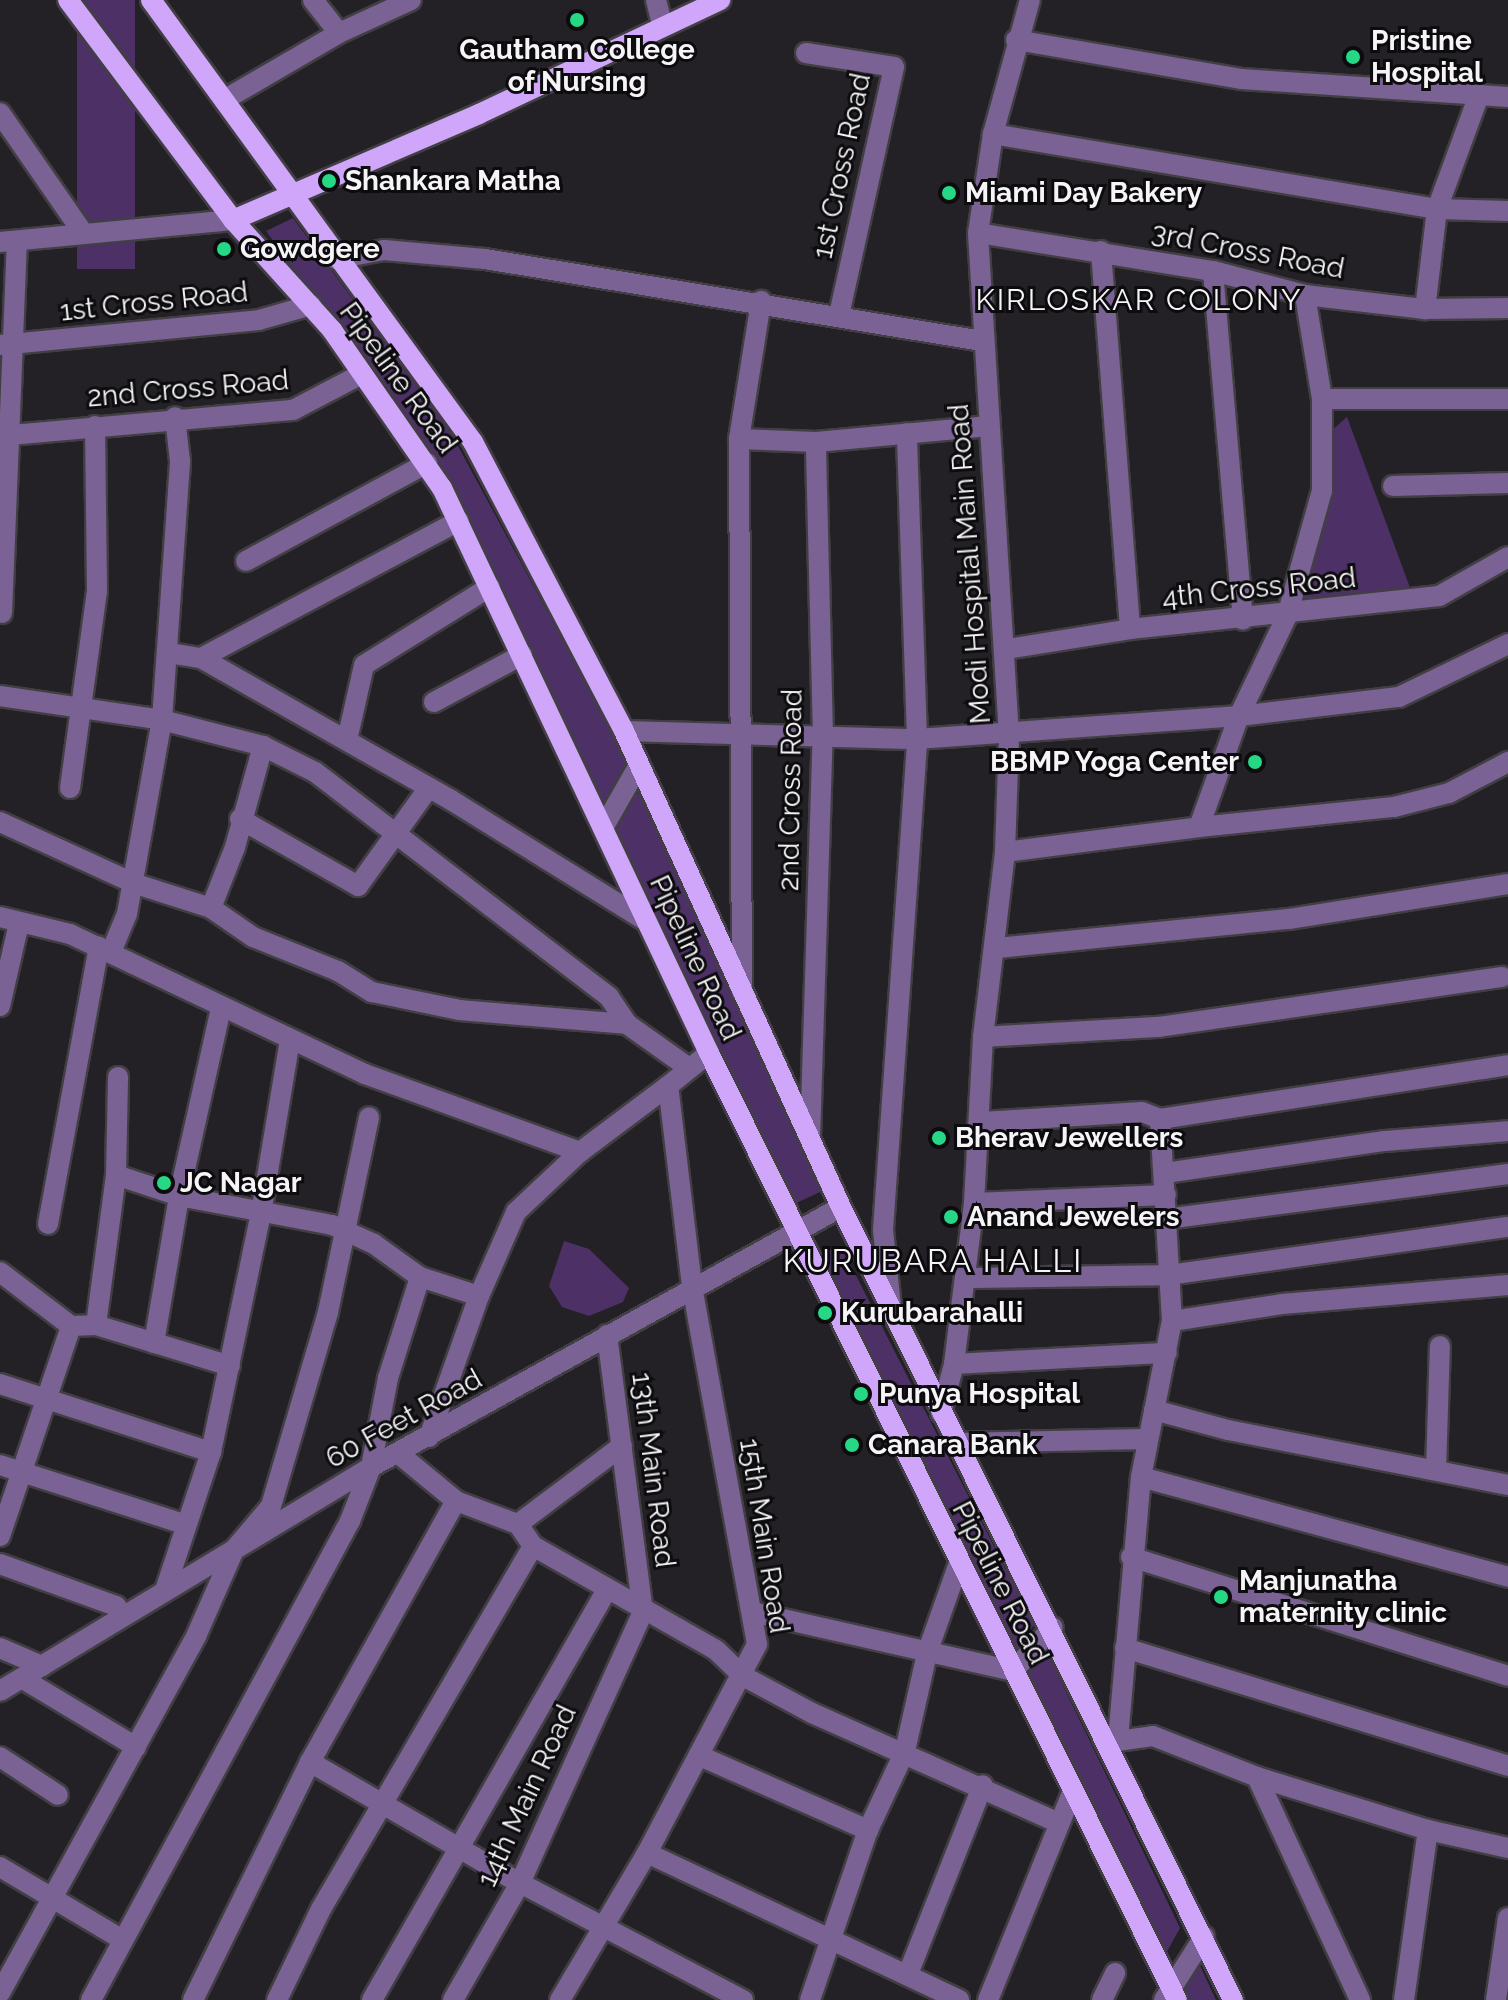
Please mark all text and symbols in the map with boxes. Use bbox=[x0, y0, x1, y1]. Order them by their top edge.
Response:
marker: Gautham College of Nursing bbox=[568, 11, 586, 29]
place label: Pristine Hospital bbox=[1371, 24, 1483, 90]
place label: Gautham College of Nursing bbox=[459, 33, 695, 99]
marker: Pristine Hospital bbox=[1342, 46, 1364, 68]
street label: 1st Cross Road bbox=[806, 70, 878, 262]
place label: Shankara Matha bbox=[345, 164, 561, 198]
marker: Shankara Matha bbox=[320, 172, 338, 190]
place label: Miami Day Bakery bbox=[965, 176, 1203, 210]
marker: Miami Day Bakery bbox=[940, 184, 958, 202]
street label: 3rd Cross Road bbox=[1149, 216, 1347, 286]
place label: Gowdgere bbox=[240, 232, 380, 266]
marker: Gowdgere bbox=[215, 240, 233, 258]
street label: 1st Cross Road bbox=[58, 275, 250, 329]
district label: KIRLOSKAR COLONY bbox=[975, 282, 1303, 318]
street label: Pipeline Road bbox=[332, 296, 464, 460]
street label: 2nd Cross Road bbox=[86, 363, 290, 415]
street label: Modi Hospital Main Road bbox=[942, 403, 998, 725]
street label: 4th Cross Road bbox=[1160, 561, 1358, 615]
street label: 2nd Cross Road bbox=[772, 689, 810, 891]
place label: BBMP Yoga Center bbox=[988, 745, 1239, 779]
marker: BBMP Yoga Center bbox=[1246, 753, 1264, 771]
street label: Pipeline Road bbox=[642, 870, 748, 1046]
place label: Bherav Jewellers bbox=[955, 1121, 1185, 1155]
marker: Bherav Jewellers bbox=[930, 1129, 948, 1147]
place label: JC Nagar bbox=[180, 1166, 302, 1200]
marker: JC Nagar bbox=[155, 1174, 173, 1192]
place label: Anand Jewelers bbox=[967, 1200, 1180, 1234]
marker: Anand Jewelers bbox=[942, 1208, 960, 1226]
district label: KURUBARA HALLI bbox=[782, 1242, 1084, 1280]
place label: Kurubarahalli bbox=[841, 1296, 1023, 1330]
marker: Kurubarahalli bbox=[816, 1304, 834, 1322]
street label: 60 Feet Road bbox=[320, 1362, 488, 1476]
street label: 13th Main Road bbox=[624, 1371, 682, 1569]
place label: Punya Hospital bbox=[879, 1377, 1080, 1411]
marker: Punya Hospital bbox=[850, 1383, 872, 1405]
place label: Canara Bank bbox=[868, 1428, 1037, 1462]
street label: 15th Main Road bbox=[732, 1436, 796, 1636]
marker: Canara Bank bbox=[843, 1436, 861, 1454]
street label: Pipeline Road bbox=[945, 1496, 1055, 1670]
place label: Manjunatha maternity clinic bbox=[1239, 1564, 1448, 1630]
marker: Manjunatha maternity clinic bbox=[1210, 1586, 1232, 1608]
street label: 14th Main Road bbox=[470, 1700, 584, 1892]

